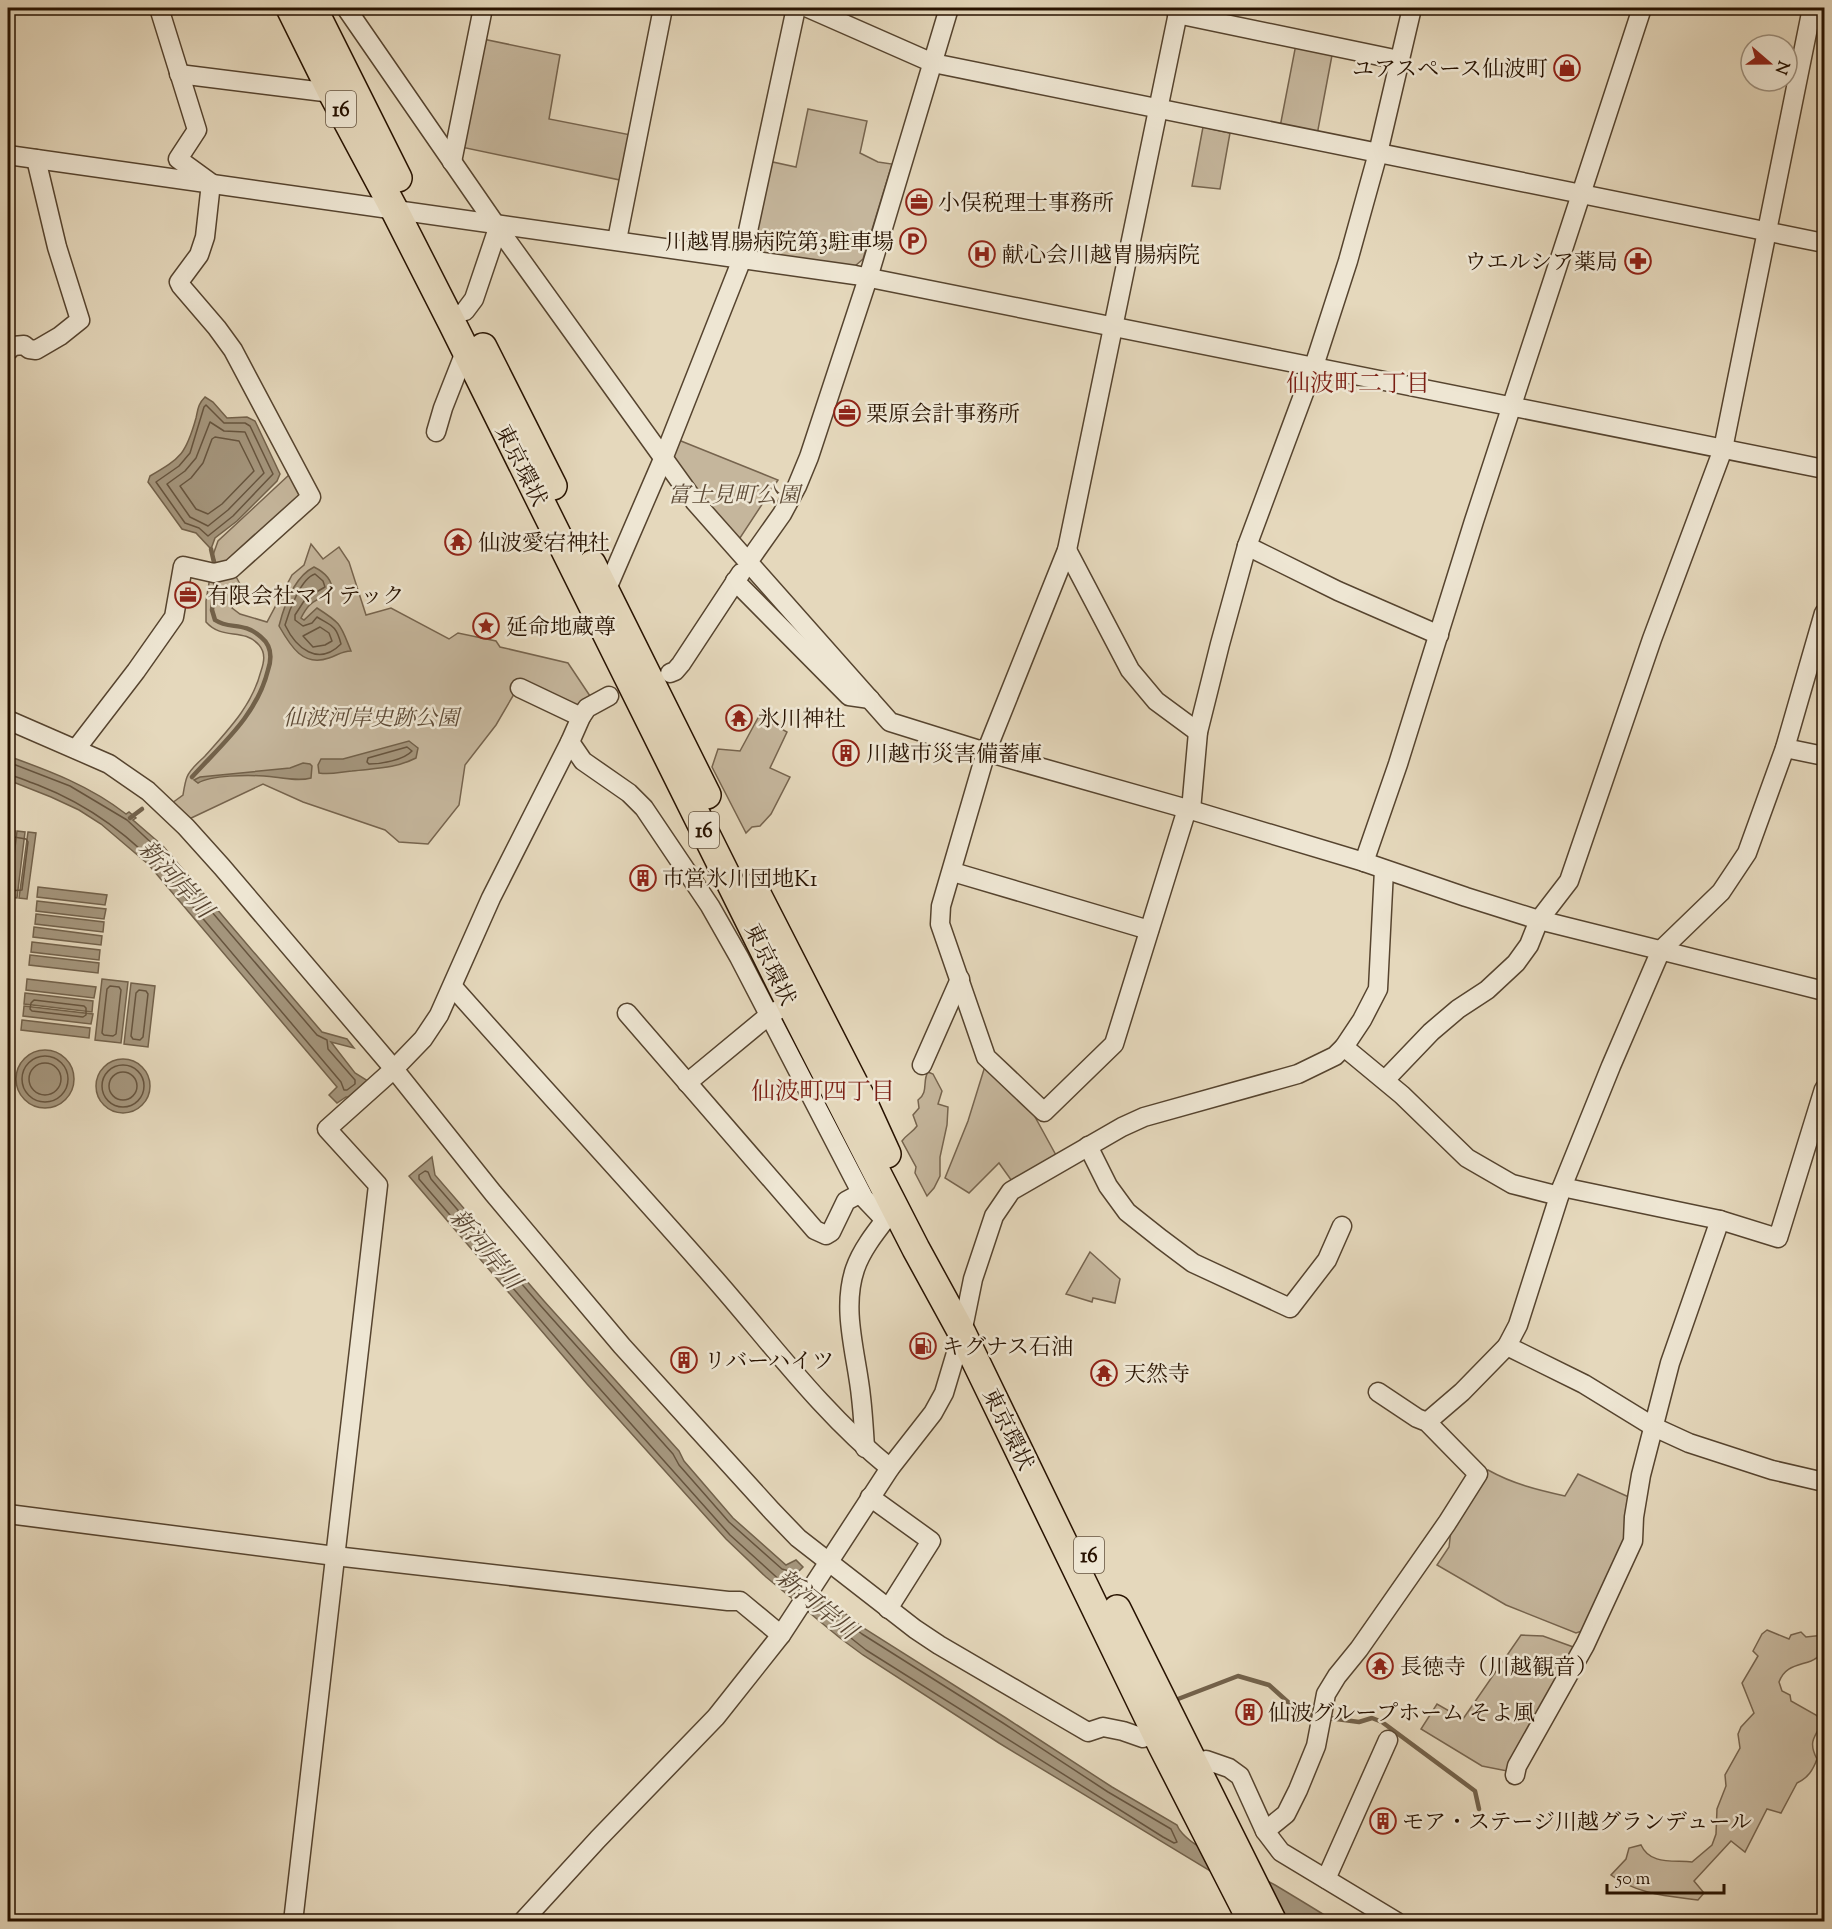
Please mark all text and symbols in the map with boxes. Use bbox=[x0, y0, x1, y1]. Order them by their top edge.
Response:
north arrow bbox=[1739, 33, 1799, 93]
shop icon: ユアスペース仙波町 bbox=[1552, 53, 1582, 83]
place label: ユアスペース仙波町 bbox=[1352, 55, 1548, 87]
text: N bbox=[1768, 57, 1794, 77]
road number: 16 bbox=[326, 91, 356, 127]
office icon: 小俣税理士事務所 bbox=[904, 187, 934, 217]
place label: 小俣税理士事務所 bbox=[938, 189, 1114, 221]
parking icon: 川越胃腸病院第3駐車場 bbox=[898, 226, 928, 256]
place label: 川越胃腸病院第3駐車場 bbox=[665, 228, 894, 260]
hospital icon: 献心会川越胃腸病院 bbox=[967, 239, 997, 269]
place label: 献心会川越胃腸病院 bbox=[1002, 241, 1200, 273]
pharmacy icon: ウエルシア薬局 bbox=[1623, 246, 1653, 276]
place label: ウエルシア薬局 bbox=[1465, 248, 1618, 280]
district label: 仙波町二丁目 bbox=[1286, 368, 1430, 402]
office icon: 栗原会計事務所 bbox=[832, 398, 862, 428]
place label: 栗原会計事務所 bbox=[866, 400, 1020, 432]
street label: 東京環状 bbox=[485, 420, 554, 513]
park label: 富士見町公園 bbox=[668, 481, 803, 513]
temple icon: 仙波愛宕神社 bbox=[443, 527, 473, 557]
place label: 仙波愛宕神社 bbox=[478, 529, 610, 561]
office icon: 有限会社マイテック bbox=[173, 580, 203, 610]
place label: 有限会社マイテック bbox=[207, 582, 405, 614]
place icon: 延命地蔵尊 bbox=[471, 611, 501, 641]
place label: 延命地蔵尊 bbox=[506, 613, 616, 645]
temple icon: 氷川神社 bbox=[724, 703, 754, 733]
park label: 仙波河岸史跡公園 bbox=[283, 704, 462, 736]
place label: 氷川神社 bbox=[758, 705, 846, 737]
building icon: 川越市災害備蓄庫 bbox=[831, 738, 861, 768]
place label: 川越市災害備蓄庫 bbox=[866, 740, 1042, 772]
road number: 16 bbox=[689, 812, 719, 848]
water label: 新河岸川 bbox=[129, 834, 222, 929]
building icon: 市営氷川団地K1 bbox=[628, 863, 658, 893]
place label: 市営氷川団地K1 bbox=[662, 865, 818, 897]
street label: 東京環状 bbox=[735, 919, 802, 1012]
district label: 仙波町四丁目 bbox=[751, 1076, 895, 1110]
water label: 新河岸川 bbox=[441, 1203, 530, 1300]
fuel station icon: キグナス石油 bbox=[908, 1331, 938, 1361]
place label: キグナス石油 bbox=[942, 1333, 1073, 1365]
building icon: リバーハイツ bbox=[669, 1345, 699, 1375]
place label: リバーハイツ bbox=[704, 1347, 834, 1379]
temple icon: 天然寺 bbox=[1089, 1358, 1119, 1388]
place label: 天然寺 bbox=[1124, 1360, 1190, 1392]
street label: 東京環状 bbox=[973, 1384, 1040, 1477]
road number: 16 bbox=[1074, 1537, 1104, 1573]
water label: 新河岸川 bbox=[768, 1562, 866, 1651]
temple icon: 長徳寺（川越観音） bbox=[1365, 1651, 1395, 1681]
place label: 長徳寺（川越観音） bbox=[1400, 1653, 1598, 1685]
building icon: 仙波グループホーム そよ風 bbox=[1234, 1697, 1264, 1727]
place label: 仙波グループホーム そよ風 bbox=[1268, 1699, 1535, 1731]
building icon: モア・ステージ川越グランデュール bbox=[1368, 1806, 1398, 1836]
place label: モア・ステージ川越グランデュール bbox=[1402, 1808, 1752, 1840]
scale bar bbox=[1607, 1857, 1724, 1895]
text: 50 m bbox=[1615, 1867, 1651, 1893]

